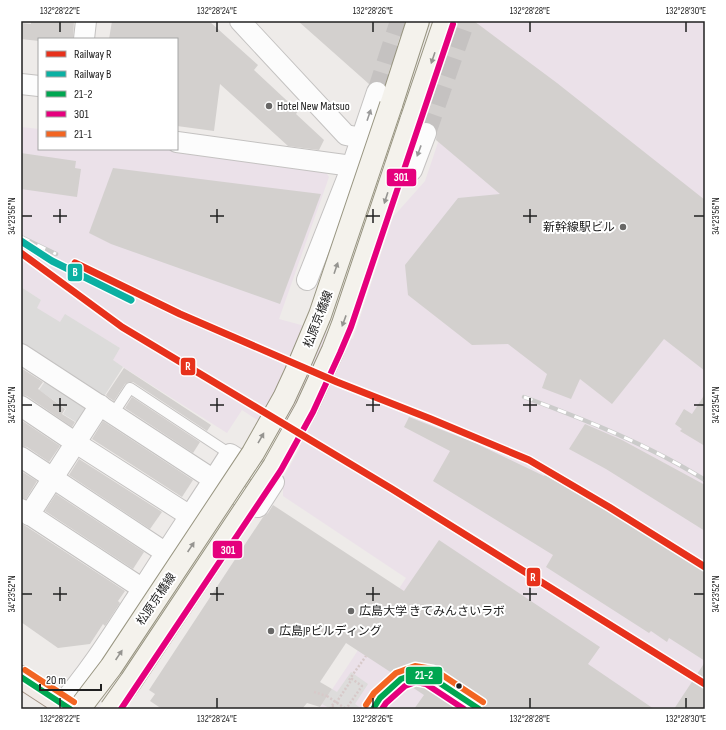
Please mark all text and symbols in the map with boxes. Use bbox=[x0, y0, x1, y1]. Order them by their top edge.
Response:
text: 132°28'22"E bbox=[40, 5, 80, 17]
text: 132°28'24"E bbox=[197, 5, 237, 17]
text: 132°28'26"E bbox=[353, 5, 393, 17]
text: 132°28'28"E bbox=[510, 5, 550, 17]
text: 132°28'30"E bbox=[666, 5, 706, 17]
legend bbox=[38, 38, 178, 150]
text: Railway R bbox=[74, 47, 112, 62]
one-way arrow bbox=[430, 52, 436, 64]
text: Railway B bbox=[74, 67, 111, 82]
text: 21-2 bbox=[74, 87, 93, 102]
place label: Hotel New Matsuo bbox=[277, 99, 350, 114]
marker: Hotel New Matsuo bbox=[264, 101, 274, 111]
text: 301 bbox=[74, 107, 89, 122]
one-way arrow bbox=[366, 109, 372, 121]
text: 21-1 bbox=[74, 127, 93, 142]
one-way arrow bbox=[416, 146, 422, 158]
line badge: 301 bbox=[386, 168, 417, 187]
text: 301 bbox=[394, 171, 409, 184]
one-way arrow bbox=[383, 192, 389, 204]
text: 34°23'56"N bbox=[6, 197, 18, 235]
text: 34°23'56"N bbox=[710, 197, 722, 235]
place label: 新幹線駅ビル bbox=[543, 220, 615, 235]
marker: 新幹線駅ビル bbox=[618, 222, 628, 232]
one-way arrow bbox=[333, 262, 339, 274]
line badge: B bbox=[67, 263, 83, 282]
text: B bbox=[72, 266, 78, 279]
street label: 松原京橋線 bbox=[301, 288, 336, 350]
one-way arrow bbox=[341, 315, 347, 327]
line badge: R bbox=[180, 357, 196, 376]
text: R bbox=[185, 360, 191, 373]
text: 34°23'54"N bbox=[6, 386, 18, 424]
text: 34°23'54"N bbox=[710, 386, 722, 424]
one-way arrow bbox=[258, 432, 265, 444]
line badge: 301 bbox=[212, 540, 243, 559]
one-way arrow bbox=[187, 542, 195, 552]
text: 301 bbox=[221, 544, 236, 557]
line badge: R bbox=[526, 567, 541, 587]
street label: 松原京橋線 bbox=[133, 570, 179, 628]
text: R bbox=[530, 571, 536, 584]
text: 34°23'52"N bbox=[6, 576, 18, 612]
text: 34°23'52"N bbox=[710, 576, 722, 612]
place label: 広島大学 きてみんさいラボ bbox=[359, 604, 505, 619]
marker: 広島大学 きてみんさいラボ bbox=[346, 606, 356, 616]
place label: 広島JPビルディング bbox=[279, 624, 382, 639]
marker: 広島JPビルディング bbox=[266, 626, 276, 636]
one-way arrow bbox=[115, 650, 123, 660]
scale bar bbox=[40, 666, 101, 692]
line badge: 21-2 bbox=[405, 666, 443, 685]
text: 21-2 bbox=[415, 669, 433, 682]
text: 20 m bbox=[46, 673, 66, 688]
unlabelled marker bbox=[454, 681, 464, 691]
text: 132°28'22"E bbox=[40, 713, 80, 725]
text: 132°28'24"E bbox=[197, 713, 237, 725]
text: 132°28'26"E bbox=[353, 713, 393, 725]
text: 132°28'28"E bbox=[510, 713, 550, 725]
text: 132°28'30"E bbox=[666, 713, 706, 725]

